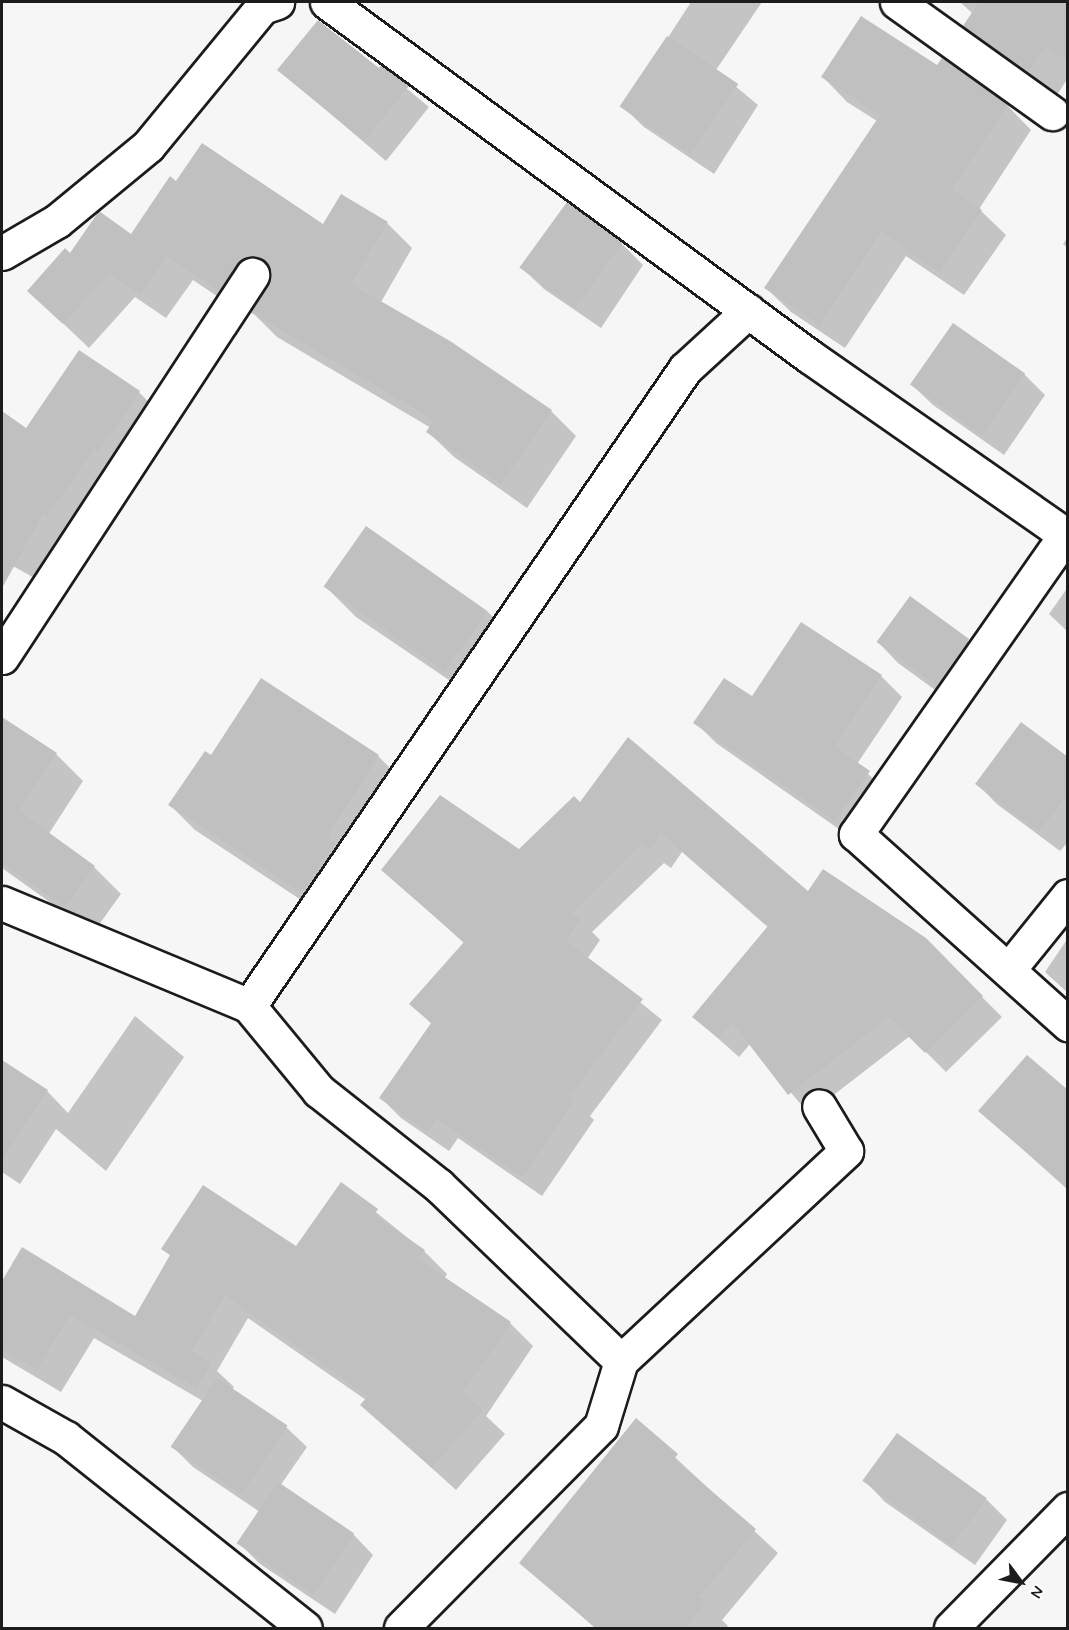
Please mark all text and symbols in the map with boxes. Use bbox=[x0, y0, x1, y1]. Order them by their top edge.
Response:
north arrow bbox=[991, 1552, 1051, 1612]
text: N bbox=[1025, 1582, 1048, 1602]

